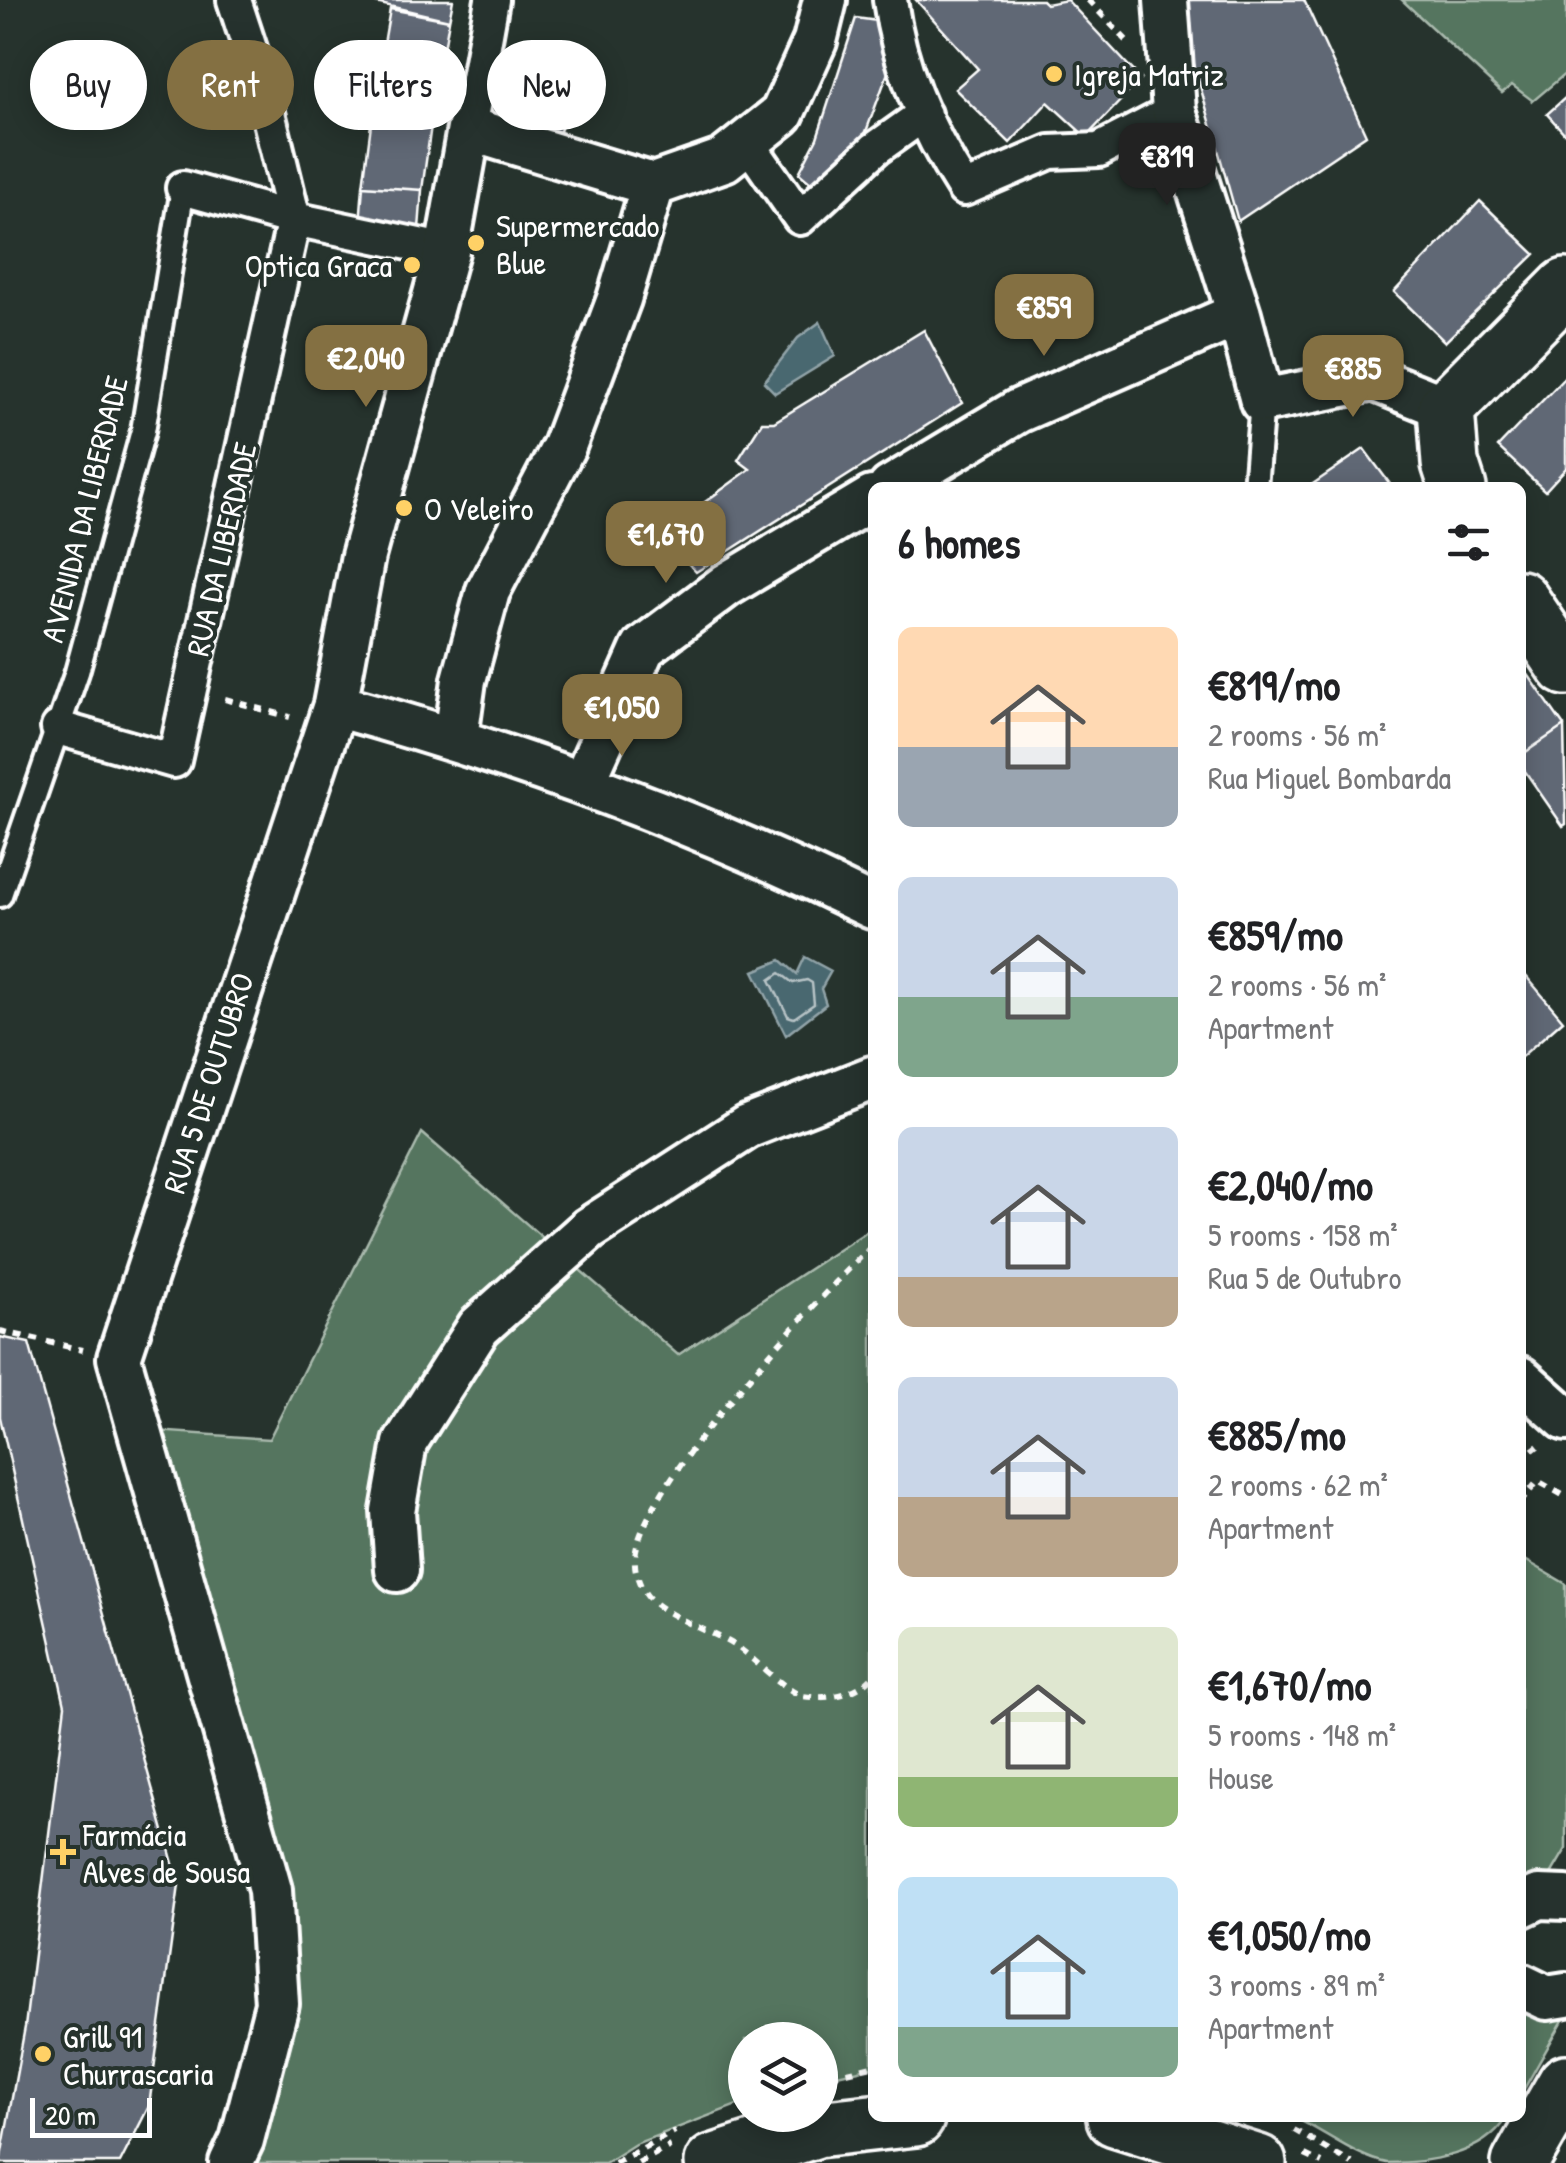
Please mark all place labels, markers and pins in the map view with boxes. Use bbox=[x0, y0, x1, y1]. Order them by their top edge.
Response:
place label: Igreja Matriz bbox=[1074, 53, 1224, 96]
marker: Igreja Matriz bbox=[1043, 63, 1065, 85]
pin: €819 bbox=[1108, 123, 1226, 208]
place label: Supermercado Blue bbox=[496, 204, 659, 284]
marker: Supermercado Blue bbox=[465, 232, 487, 254]
place label: Optica Graca bbox=[245, 244, 392, 287]
marker: Optica Graca bbox=[401, 254, 423, 276]
pin: €859 bbox=[985, 274, 1103, 359]
pin: €2,040 bbox=[285, 325, 447, 410]
pin: €885 bbox=[1294, 335, 1412, 420]
place label: O Veleiro bbox=[424, 487, 534, 530]
marker: O Veleiro bbox=[393, 497, 415, 519]
pin: €1,670 bbox=[585, 501, 747, 586]
pin: €1,050 bbox=[541, 674, 703, 759]
place label: Farmácia Alves de Sousa bbox=[82, 1813, 250, 1893]
marker: Farmácia Alves de Sousa bbox=[52, 1841, 74, 1863]
place label: Grill 91 Churrascaria bbox=[63, 2015, 213, 2095]
marker: Grill 91 Churrascaria bbox=[32, 2043, 54, 2065]

